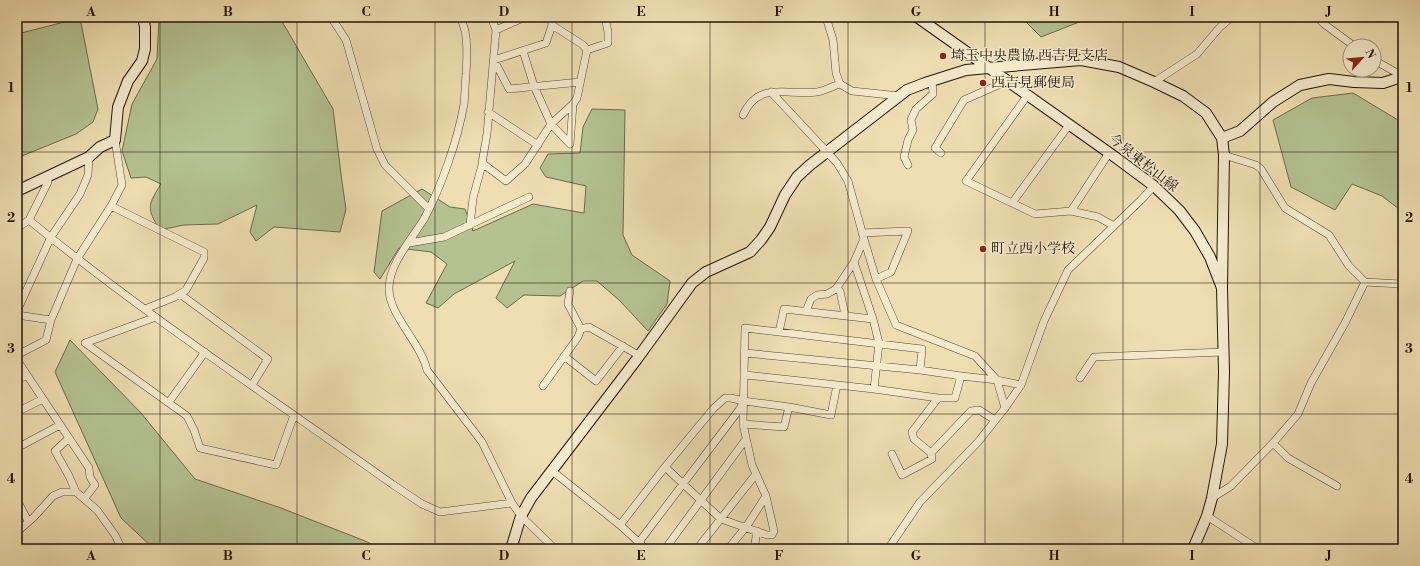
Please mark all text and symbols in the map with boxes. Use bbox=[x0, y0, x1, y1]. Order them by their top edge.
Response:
text: A bbox=[85, 4, 96, 20]
text: B bbox=[223, 4, 233, 20]
text: C bbox=[361, 4, 371, 20]
text: D bbox=[499, 4, 509, 20]
text: E bbox=[636, 4, 646, 20]
text: F bbox=[774, 4, 784, 20]
text: G bbox=[911, 4, 922, 20]
text: H bbox=[1049, 4, 1060, 20]
text: I bbox=[1189, 4, 1195, 20]
text: J bbox=[1324, 4, 1332, 20]
north arrow bbox=[1342, 38, 1382, 78]
place label: 埼玉中央農協 西吉見支店 bbox=[951, 47, 1108, 65]
text: N bbox=[1362, 47, 1378, 61]
marker: 埼玉中央農協 西吉見支店 bbox=[938, 51, 948, 61]
place label: 西吉見郵便局 bbox=[991, 74, 1075, 92]
marker: 西吉見郵便局 bbox=[978, 78, 988, 88]
text: 1 bbox=[8, 80, 15, 96]
text: 1 bbox=[1406, 80, 1413, 96]
street label: 今泉東松山線 bbox=[1104, 130, 1182, 196]
text: 2 bbox=[7, 210, 15, 226]
text: 2 bbox=[1405, 210, 1413, 226]
place label: 町立西小学校 bbox=[991, 240, 1075, 258]
marker: 町立西小学校 bbox=[978, 244, 988, 254]
text: 3 bbox=[7, 341, 15, 357]
text: 3 bbox=[1405, 341, 1413, 357]
text: 4 bbox=[7, 471, 16, 487]
text: 4 bbox=[1405, 471, 1414, 487]
text: A bbox=[85, 548, 96, 564]
text: B bbox=[223, 548, 233, 564]
text: C bbox=[361, 548, 371, 564]
text: D bbox=[499, 548, 509, 564]
text: E bbox=[636, 548, 646, 564]
text: F bbox=[774, 548, 784, 564]
text: G bbox=[911, 548, 922, 564]
text: H bbox=[1049, 548, 1060, 564]
text: I bbox=[1189, 548, 1195, 564]
text: J bbox=[1324, 548, 1332, 564]

